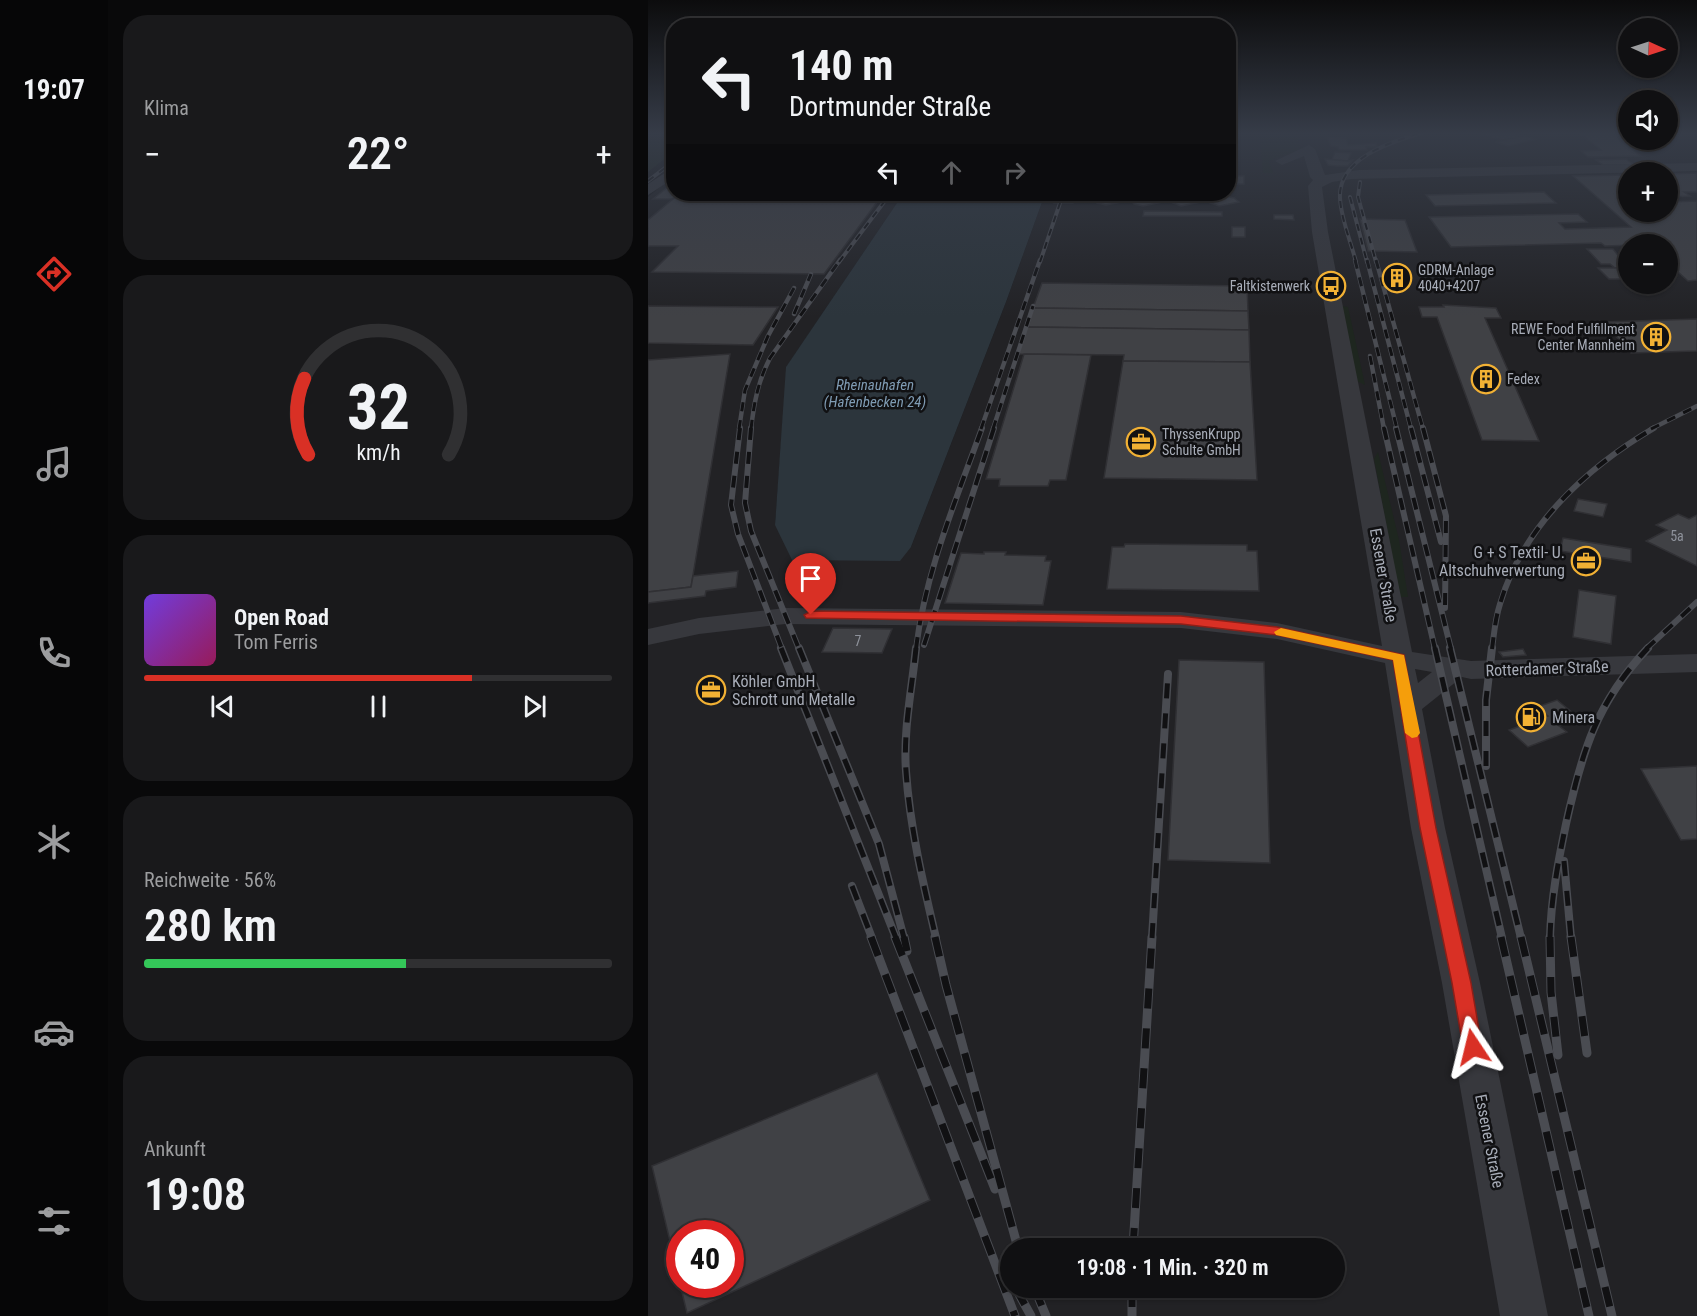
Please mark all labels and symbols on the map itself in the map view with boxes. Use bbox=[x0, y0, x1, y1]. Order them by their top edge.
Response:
north arrow bbox=[1618, 18, 1678, 78]
building icon: GDRM-Anlage 4040+4207 bbox=[1381, 262, 1413, 294]
place label: GDRM-Anlage 4040+4207 bbox=[1418, 262, 1494, 294]
bus stop icon: Faltkistenwerk bbox=[1315, 270, 1347, 302]
place label: Faltkistenwerk bbox=[1230, 278, 1311, 294]
place label: REWE Food Fulfillment Center Mannheim bbox=[1511, 321, 1635, 353]
building icon: REWE Food Fulfillment Center Mannheim bbox=[1640, 321, 1672, 353]
building icon: Fedex bbox=[1470, 363, 1502, 395]
place label: Fedex bbox=[1507, 371, 1540, 387]
water label: Rheinauhafen (Hafenbecken 24) bbox=[824, 376, 926, 411]
office icon: ThyssenKrupp Schulte GmbH bbox=[1125, 426, 1157, 458]
place label: ThyssenKrupp Schulte GmbH bbox=[1162, 426, 1241, 458]
street label: Essener Straße bbox=[1366, 527, 1401, 623]
house number: 5a bbox=[1670, 528, 1684, 544]
place label: G + S Textil- U. Altschuhverwertung bbox=[1439, 543, 1565, 580]
office icon: G + S Textil- U. Altschuhverwertung bbox=[1570, 545, 1602, 577]
pin bbox=[785, 553, 836, 615]
house number: 7 bbox=[855, 633, 862, 649]
street label: Rotterdamer Straße bbox=[1485, 657, 1609, 680]
place label: Köhler GmbH Schrott und Metalle bbox=[732, 672, 855, 709]
office icon: Köhler GmbH Schrott und Metalle bbox=[695, 674, 727, 706]
fuel station icon: Minera bbox=[1515, 701, 1547, 733]
place label: Minera bbox=[1552, 708, 1595, 727]
position arrow bbox=[1441, 1015, 1505, 1079]
street label: Essener Straße bbox=[1471, 1093, 1508, 1190]
speed limit sign: 40 bbox=[666, 1220, 744, 1298]

